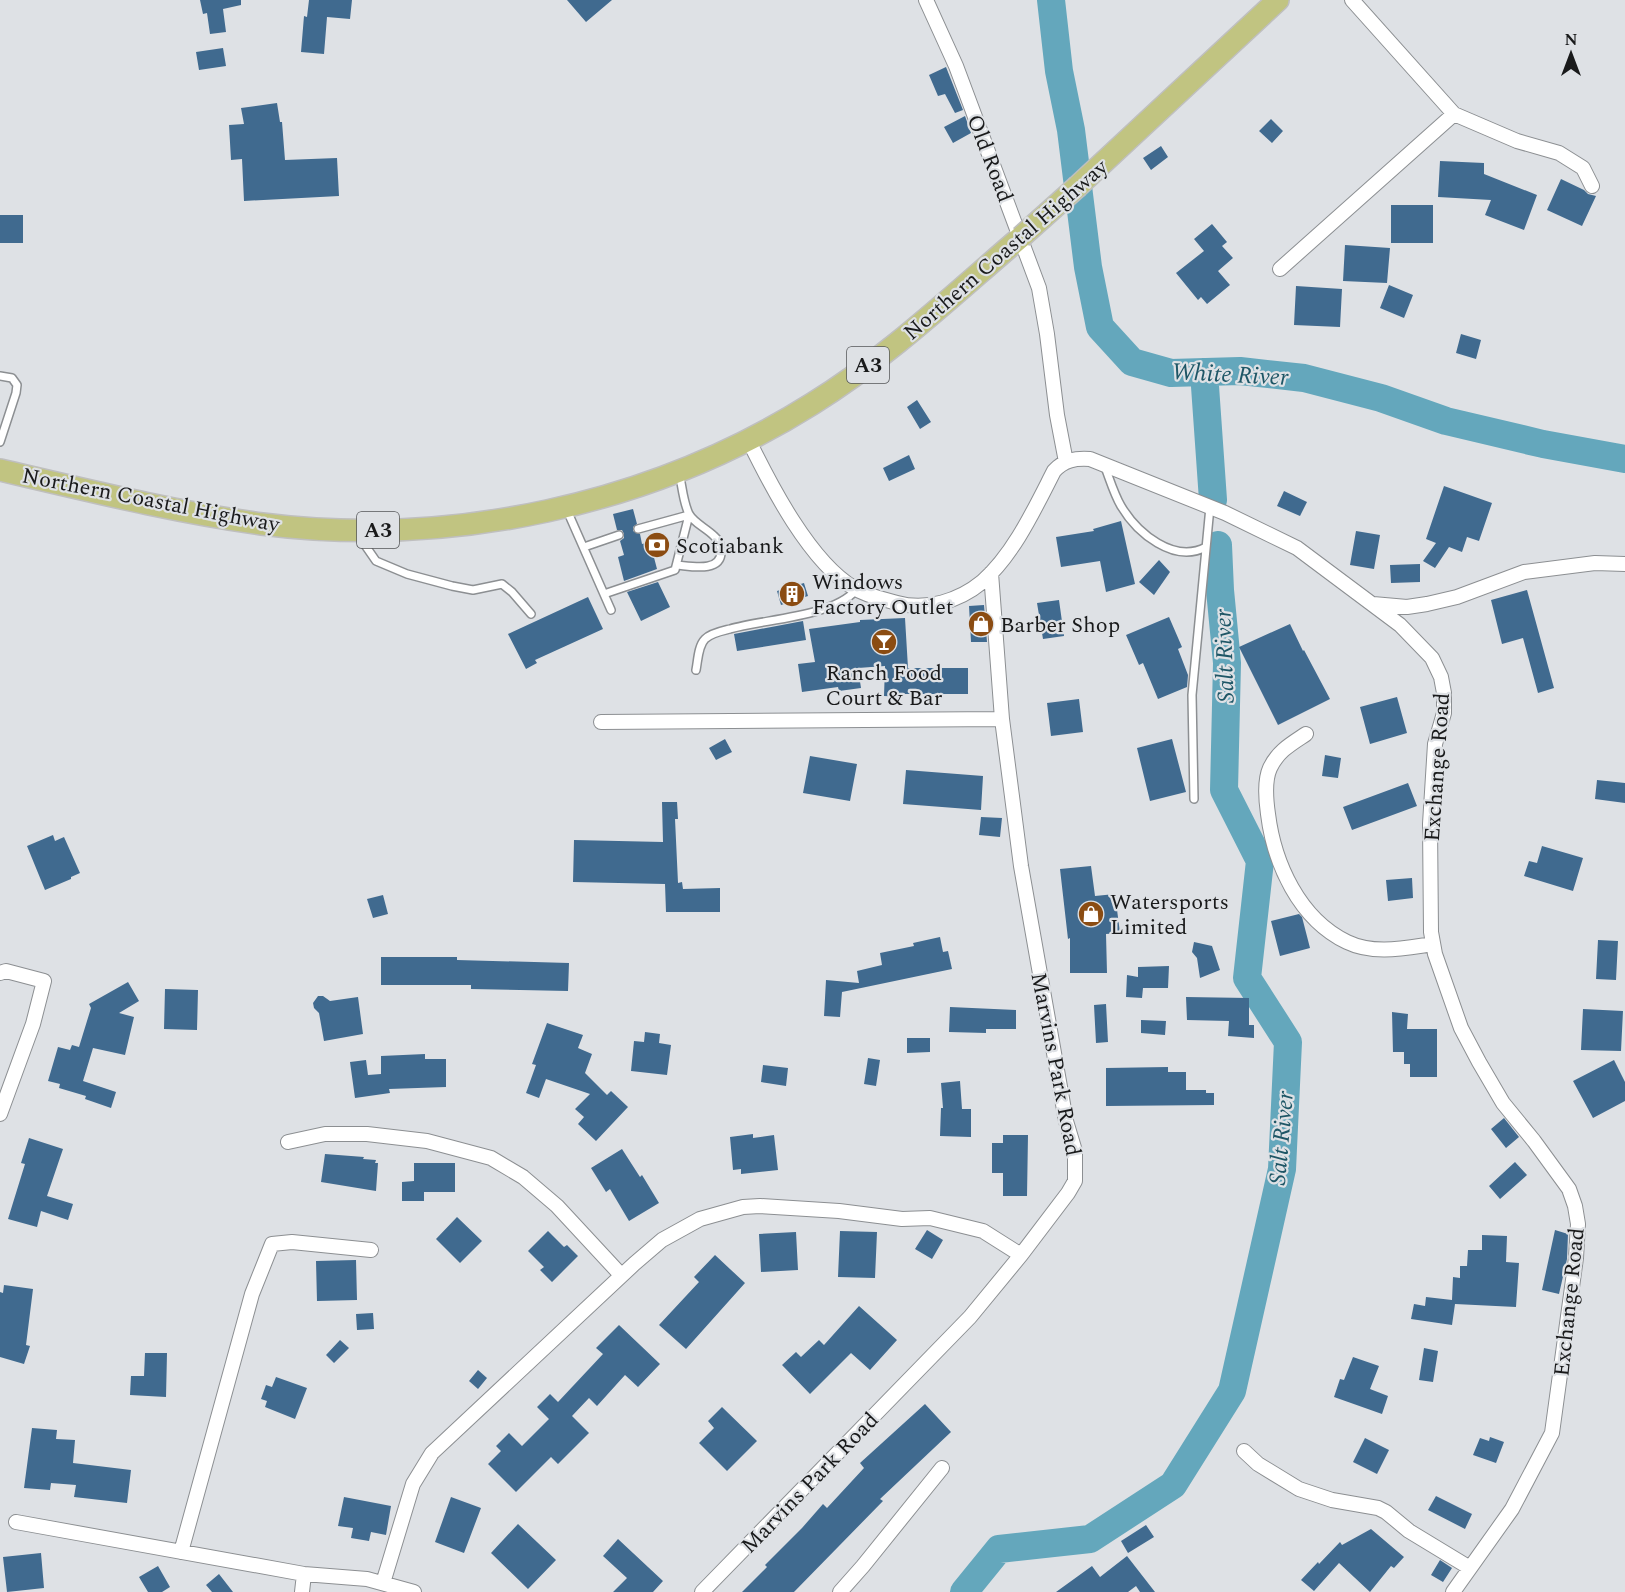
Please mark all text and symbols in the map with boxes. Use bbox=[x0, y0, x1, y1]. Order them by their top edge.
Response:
north arrow bbox=[1541, 24, 1601, 84]
text: N bbox=[1564, 28, 1578, 52]
street label: Old Road bbox=[958, 110, 1021, 207]
street label: Northern Coastal Highway bbox=[896, 151, 1117, 348]
road number: A3 bbox=[847, 347, 889, 383]
water label: White River bbox=[1171, 354, 1290, 396]
street label: Northern Coastal Highway bbox=[19, 459, 284, 542]
road number: A3 bbox=[357, 512, 399, 548]
bank icon: Scotiabank bbox=[642, 530, 672, 560]
place label: Scotiabank bbox=[676, 530, 784, 563]
place label: Windows Factory Outlet bbox=[812, 566, 954, 624]
building icon: Windows Factory Outlet bbox=[777, 579, 807, 609]
water label: Salt River bbox=[1205, 608, 1245, 704]
shop icon: Barber Shop bbox=[966, 609, 996, 639]
place label: Barber Shop bbox=[1000, 609, 1120, 642]
bar icon: Ranch Food Court & Bar bbox=[869, 627, 899, 657]
place label: Ranch Food Court & Bar bbox=[826, 657, 943, 715]
street label: Exchange Road bbox=[1416, 692, 1459, 843]
place label: Watersports Limited bbox=[1110, 886, 1229, 944]
shop icon: Watersports Limited bbox=[1076, 899, 1106, 929]
street label: Marvins Park Road bbox=[1022, 970, 1089, 1159]
water label: Salt River bbox=[1260, 1089, 1304, 1187]
street label: Exchange Road bbox=[1545, 1226, 1594, 1378]
street label: Marvins Park Road bbox=[734, 1405, 887, 1562]

